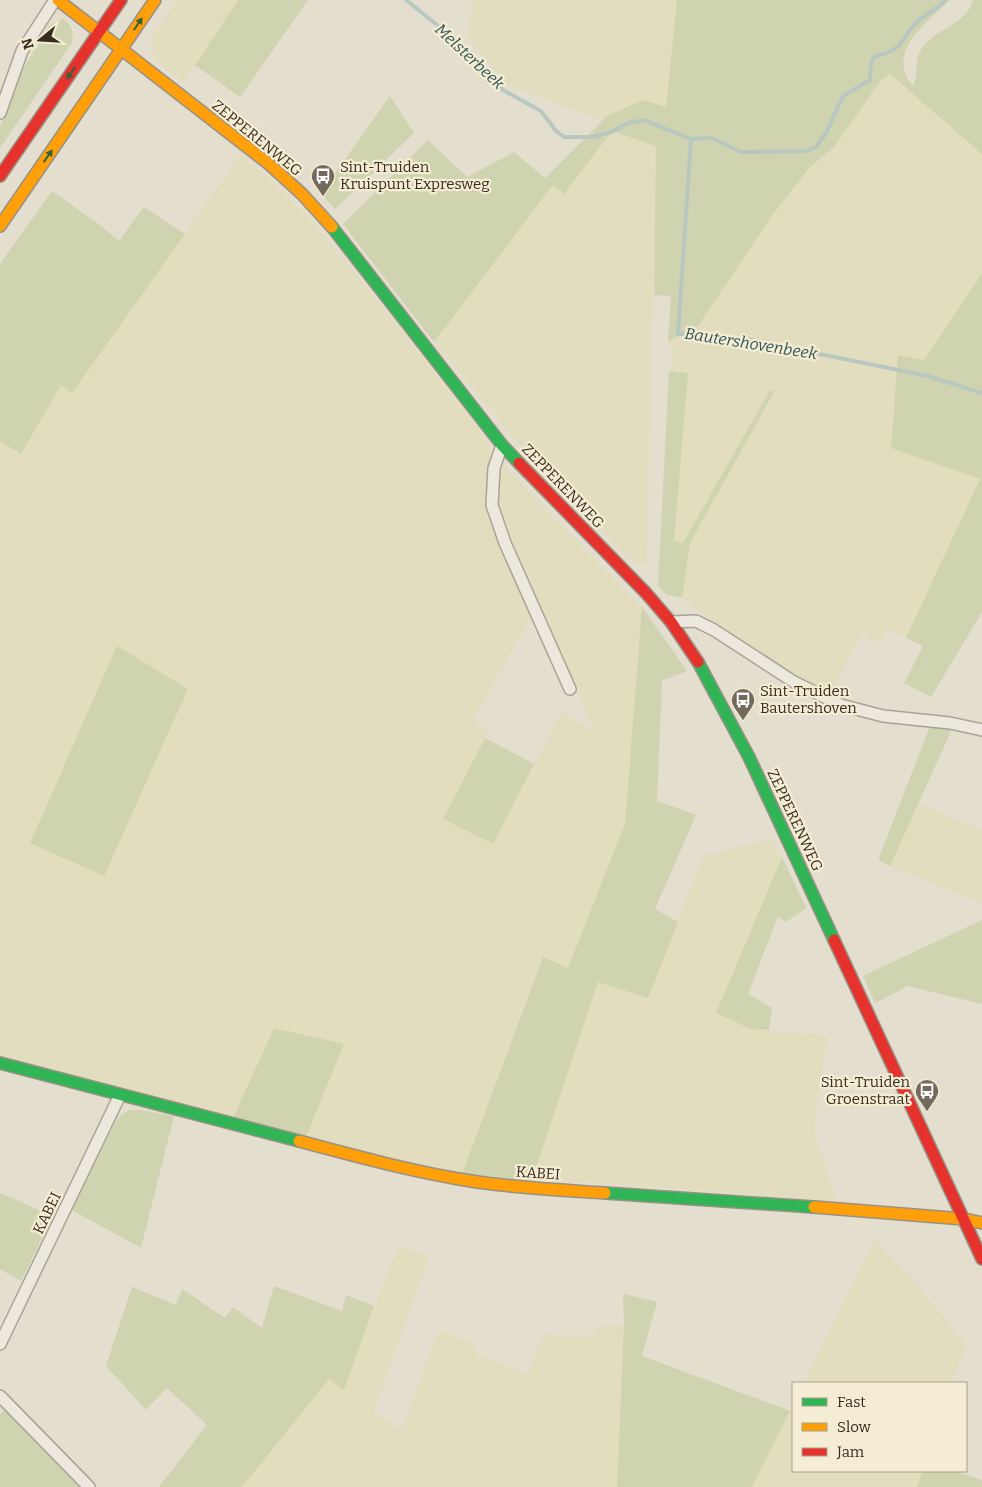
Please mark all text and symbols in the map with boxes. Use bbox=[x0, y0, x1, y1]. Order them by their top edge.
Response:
north arrow bbox=[15, 15, 65, 65]
one-way arrow bbox=[133, 18, 143, 31]
water label: Melsterbeek bbox=[431, 20, 508, 93]
text: N bbox=[18, 36, 38, 52]
one-way arrow bbox=[66, 66, 76, 80]
street label: ZEPPERENWEG bbox=[208, 96, 306, 180]
one-way arrow bbox=[43, 149, 53, 162]
place label: Sint-Truiden Kruispunt Expresweg bbox=[340, 158, 490, 193]
bus stop icon: Sint-Truiden Kruispunt Expresweg bbox=[310, 163, 336, 197]
water label: Bautershovenbeek bbox=[683, 324, 819, 363]
street label: ZEPPERENWEG bbox=[518, 440, 608, 532]
place label: Sint-Truiden Bautershoven bbox=[760, 682, 857, 717]
bus stop icon: Sint-Truiden Bautershoven bbox=[730, 687, 756, 721]
street label: ZEPPERENWEG bbox=[763, 766, 827, 874]
place label: Sint-Truiden Groenstraat bbox=[821, 1073, 911, 1108]
bus stop icon: Sint-Truiden Groenstraat bbox=[914, 1078, 940, 1112]
street label: KABEI bbox=[515, 1162, 561, 1184]
street label: KABEI bbox=[29, 1189, 65, 1237]
legend bbox=[792, 1382, 967, 1472]
text: Fast bbox=[837, 1393, 866, 1411]
text: Slow bbox=[837, 1418, 872, 1436]
text: Jam bbox=[836, 1443, 865, 1461]

